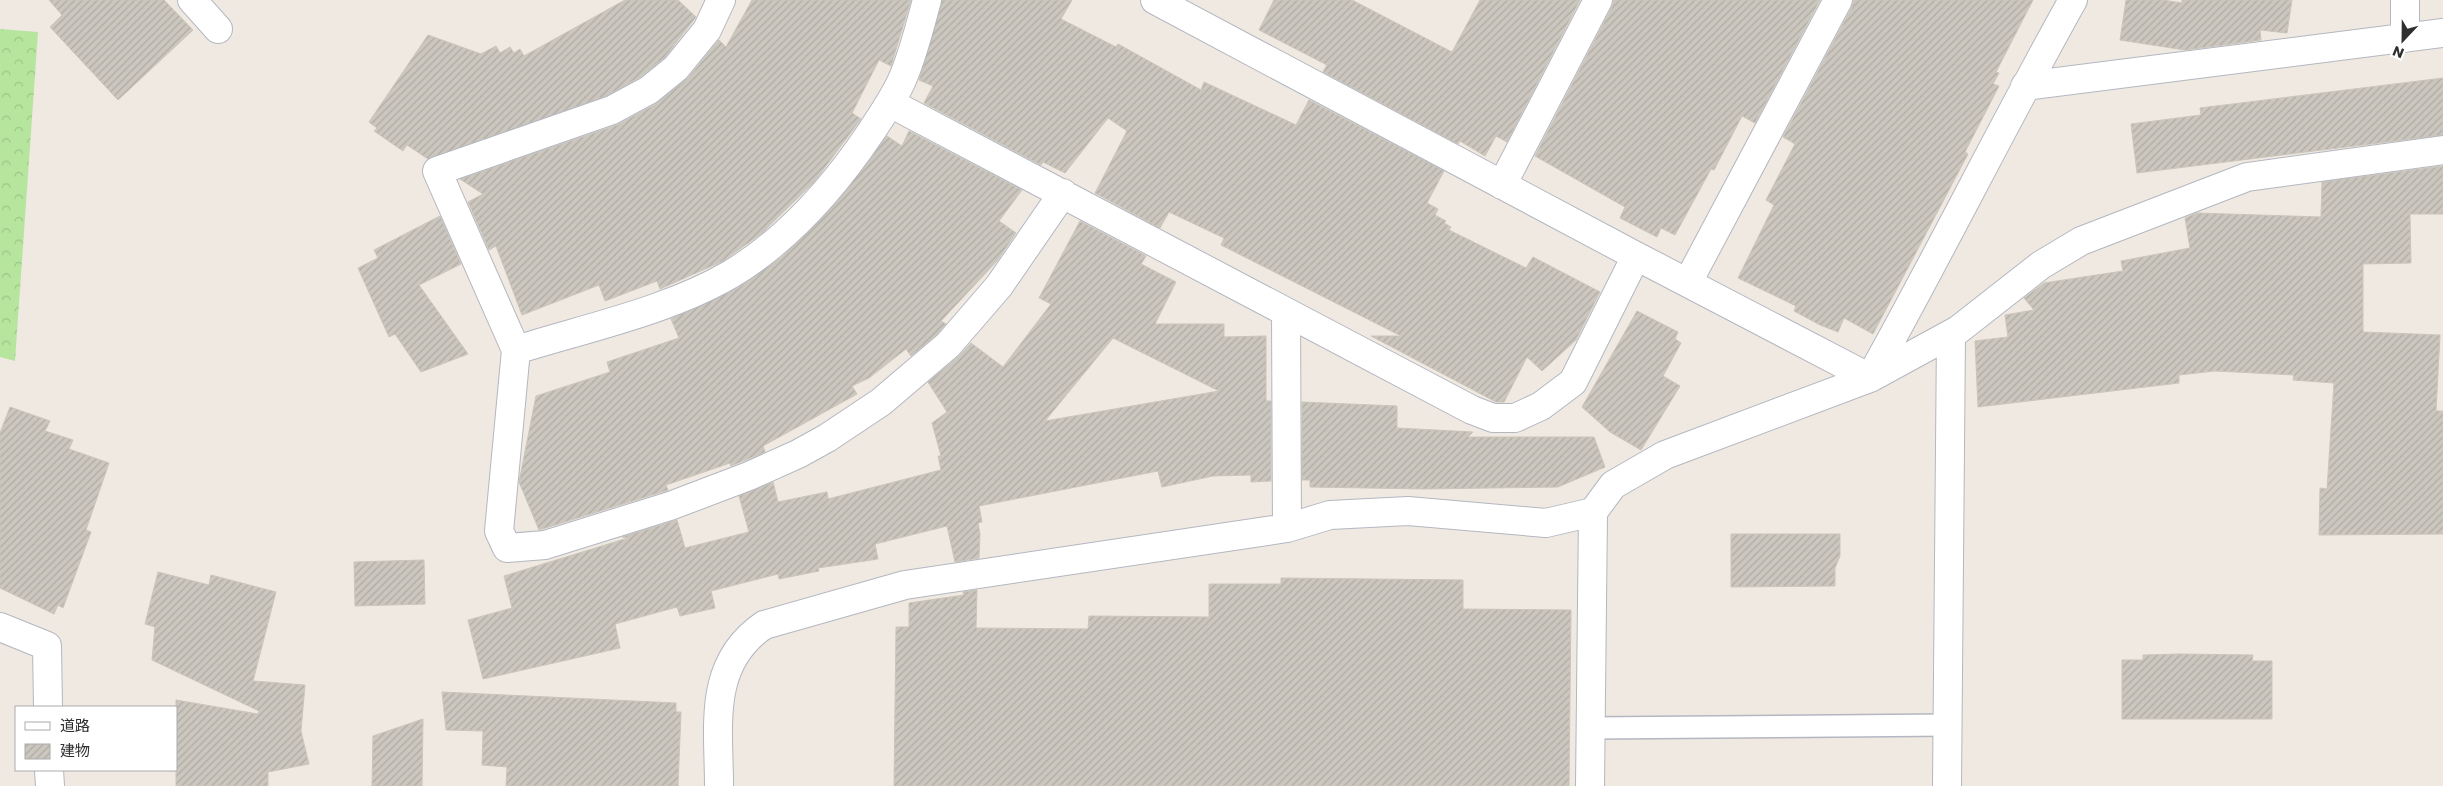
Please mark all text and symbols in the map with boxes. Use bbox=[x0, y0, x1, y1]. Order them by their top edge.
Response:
north arrow bbox=[2378, 15, 2428, 65]
text: N bbox=[2390, 41, 2407, 63]
legend bbox=[15, 706, 178, 771]
text: 道路 bbox=[60, 715, 90, 736]
text: 建物 bbox=[60, 740, 90, 761]

